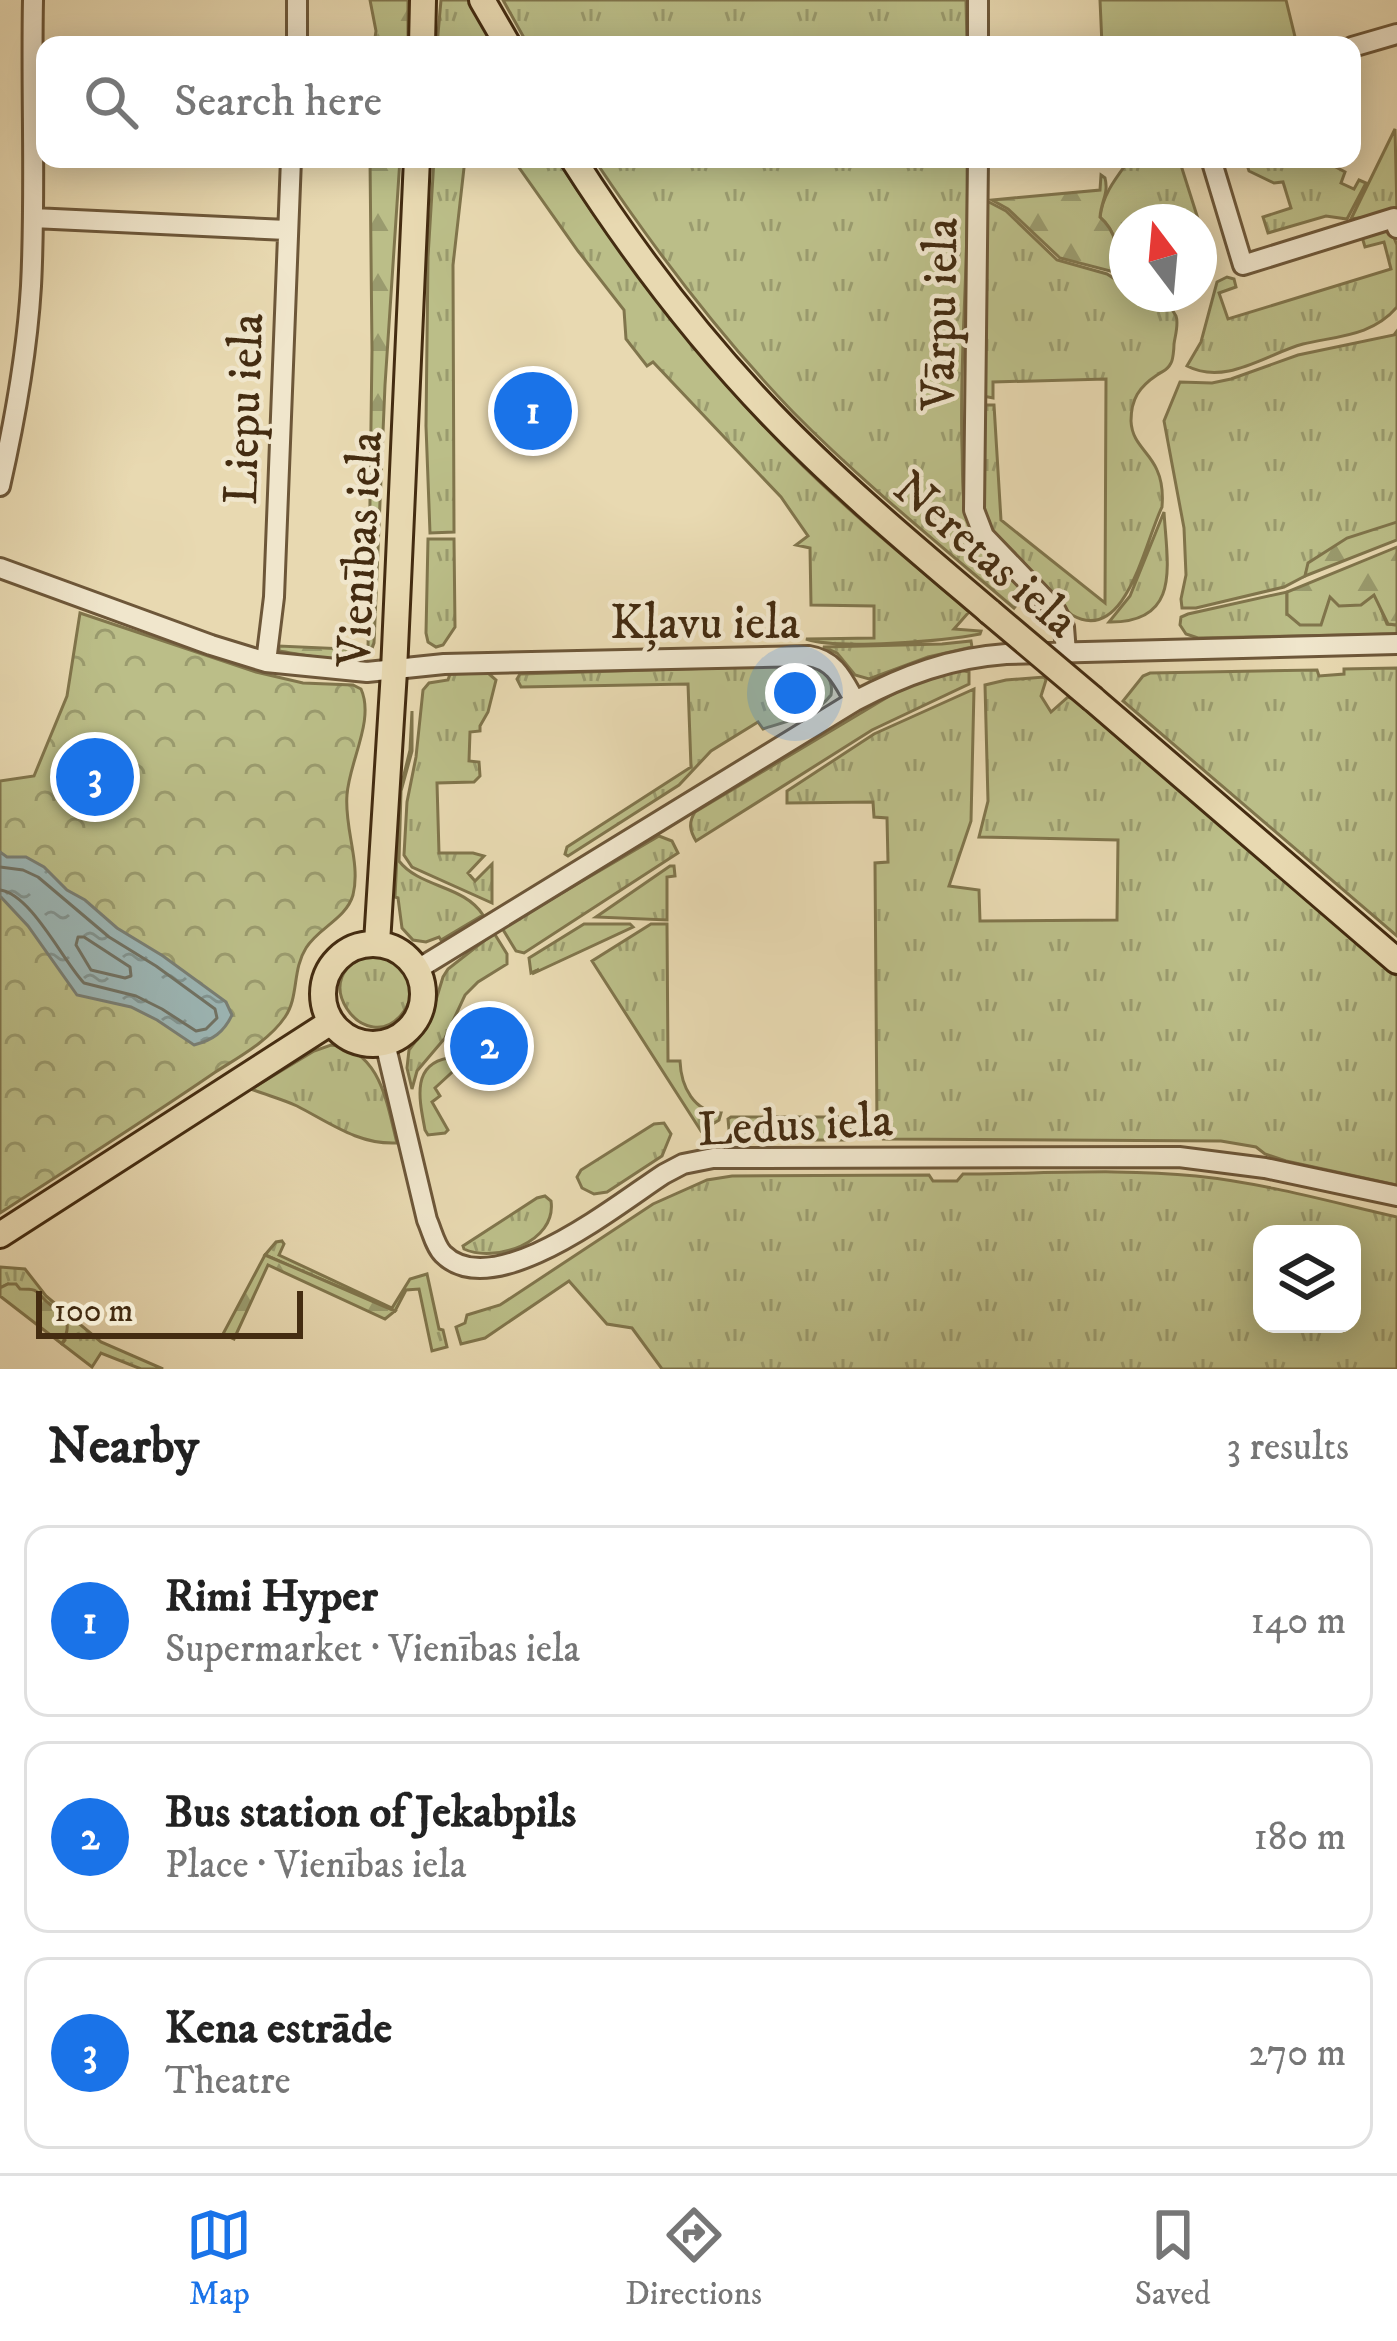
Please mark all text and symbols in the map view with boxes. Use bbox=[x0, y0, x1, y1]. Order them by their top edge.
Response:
search box bbox=[36, 36, 1361, 168]
icon: search bbox=[78, 69, 144, 135]
text: Search here bbox=[174, 74, 382, 130]
north arrow bbox=[1109, 204, 1217, 312]
street label: Vārpu iela bbox=[909, 217, 973, 412]
street label: Liepu iela bbox=[212, 312, 278, 506]
pin: 1 bbox=[494, 366, 572, 456]
street label: Vienības iela bbox=[325, 429, 397, 670]
street label: Neretas iela bbox=[880, 459, 1090, 652]
street label: Kļavu iela bbox=[610, 594, 801, 654]
your location bbox=[765, 663, 825, 723]
pin: 3 bbox=[56, 732, 134, 822]
pin: 2 bbox=[450, 1001, 528, 1091]
street label: Ledus iela bbox=[696, 1091, 895, 1161]
map controls bbox=[1253, 1225, 1361, 1333]
button: layers bbox=[1253, 1225, 1361, 1333]
scale bar bbox=[36, 1285, 303, 1338]
text: 100 m bbox=[54, 1291, 133, 1332]
text: Nearby bbox=[48, 1415, 199, 1479]
text: 3 results bbox=[1226, 1423, 1349, 1472]
text: Rimi Hyper bbox=[165, 1569, 378, 1625]
text: 1 bbox=[83, 1597, 97, 1646]
text: 140 m bbox=[1251, 1597, 1346, 1646]
text: Supermarket · Vienības iela bbox=[165, 1625, 580, 1674]
text: Bus station of Jekabpils bbox=[165, 1785, 576, 1841]
text: 2 bbox=[80, 1813, 100, 1862]
text: 180 m bbox=[1254, 1813, 1346, 1862]
text: Place · Vienības iela bbox=[165, 1841, 467, 1890]
text: Kena estrāde bbox=[165, 2001, 392, 2057]
text: 3 bbox=[83, 2029, 97, 2078]
text: 270 m bbox=[1249, 2029, 1346, 2078]
text: Theatre bbox=[165, 2057, 291, 2106]
tab: Map bbox=[186, 2202, 252, 2315]
tab: Directions bbox=[625, 2202, 762, 2315]
tab: Saved bbox=[1135, 2202, 1211, 2315]

